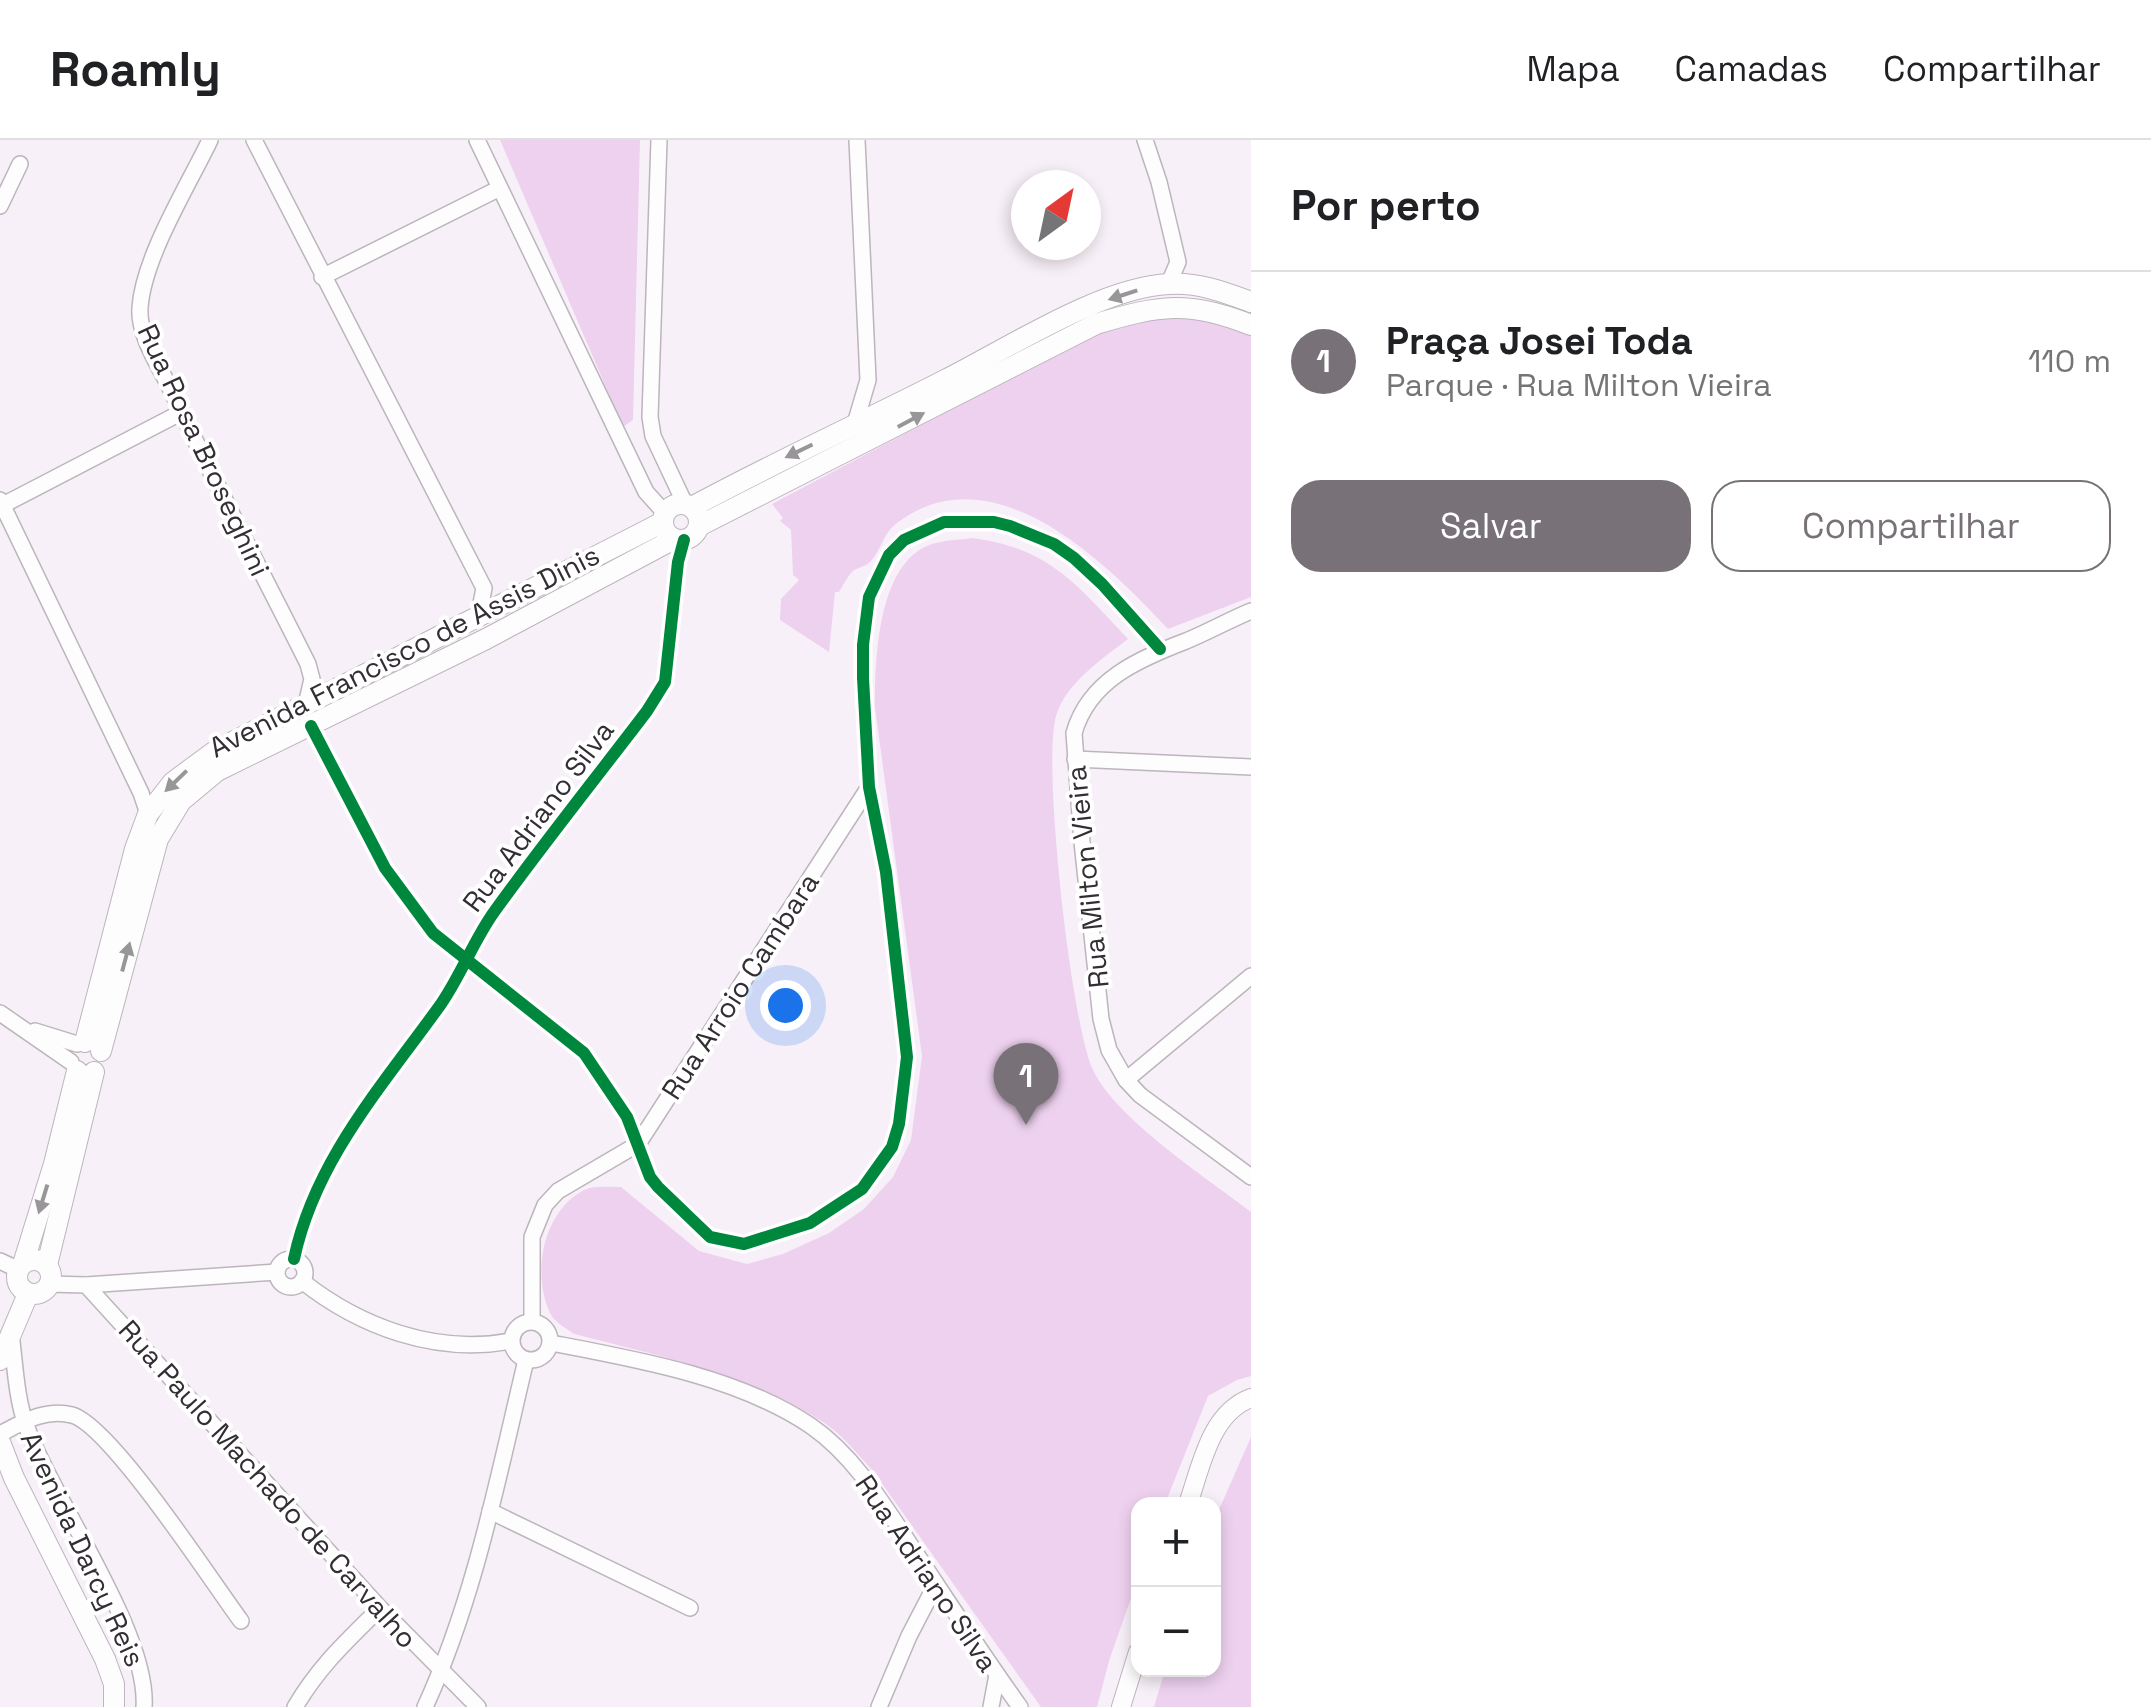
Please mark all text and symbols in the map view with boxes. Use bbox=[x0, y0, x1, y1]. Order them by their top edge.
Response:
text: Roamly bbox=[50, 39, 221, 100]
text: Mapa bbox=[1527, 47, 1620, 91]
text: Camadas bbox=[1675, 47, 1828, 91]
text: Compartilhar bbox=[1883, 47, 2101, 91]
north arrow bbox=[1011, 170, 1101, 260]
text: Por perto bbox=[1291, 179, 1481, 232]
one-way arrow bbox=[1107, 288, 1137, 303]
text: Praça Josei Toda bbox=[1386, 317, 1693, 365]
street label: Rua Rosa Broseghini bbox=[130, 318, 278, 582]
text: 1 bbox=[1316, 341, 1331, 381]
text: 110 m bbox=[2028, 341, 2111, 381]
text: Parque · Rua Milton Vieira bbox=[1386, 365, 1772, 405]
one-way arrow bbox=[897, 412, 926, 429]
one-way arrow bbox=[784, 442, 813, 459]
button: Salvar bbox=[1291, 480, 1691, 572]
button: Compartilhar bbox=[1711, 480, 2111, 572]
street label: Avenida Francisco de Assis Dinis bbox=[203, 537, 605, 765]
street label: Rua Adriano Silva bbox=[454, 713, 622, 919]
street label: Rua Milton Vieira bbox=[1057, 764, 1117, 990]
one-way arrow bbox=[165, 769, 189, 792]
street label: Rua Arroio Cambara bbox=[653, 866, 827, 1106]
one-way arrow bbox=[119, 941, 135, 972]
your location bbox=[760, 980, 811, 1031]
pin: 1 bbox=[994, 1042, 1058, 1125]
one-way arrow bbox=[35, 1184, 50, 1214]
street label: Rua Paulo Machado de Carvalho bbox=[111, 1312, 425, 1656]
street label: Avenida Darcy Reis bbox=[13, 1426, 153, 1672]
street label: Rua Adriano Silva bbox=[848, 1468, 1006, 1678]
map controls bbox=[1131, 1497, 1221, 1677]
button: + bbox=[1131, 1497, 1221, 1587]
button: − bbox=[1131, 1587, 1221, 1677]

